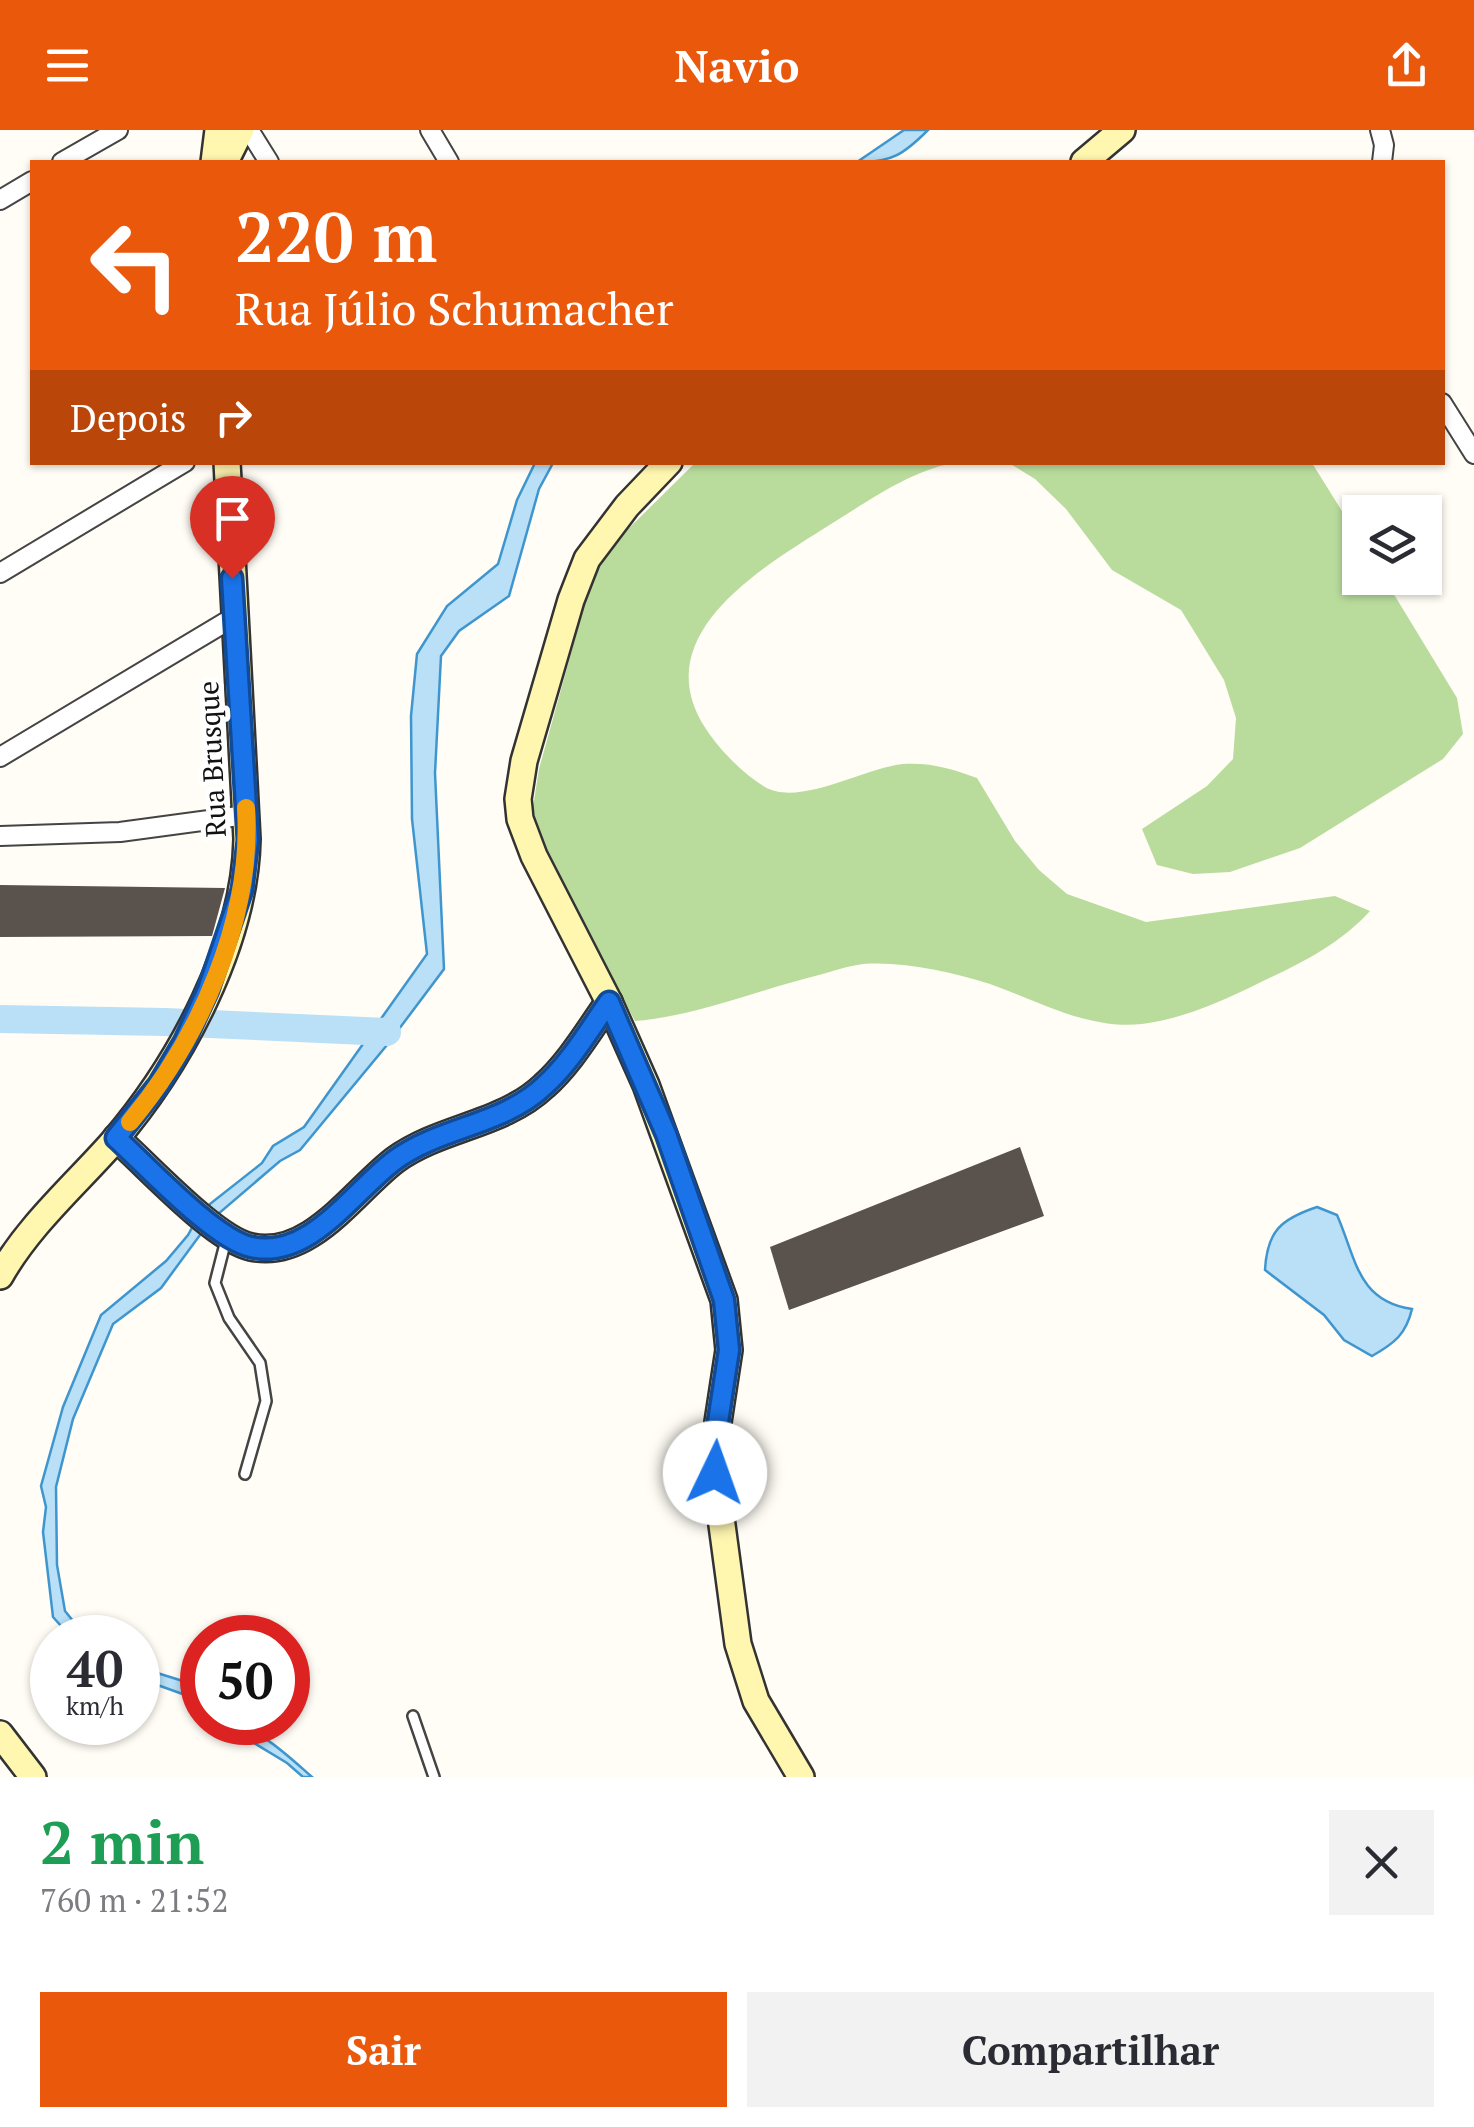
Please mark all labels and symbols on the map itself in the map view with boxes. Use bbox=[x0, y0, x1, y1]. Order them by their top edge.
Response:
pin bbox=[190, 476, 275, 579]
street label: Rua Brusque bbox=[189, 680, 234, 838]
position arrow bbox=[663, 1421, 767, 1525]
speed limit sign: 50 bbox=[180, 1615, 310, 1745]

